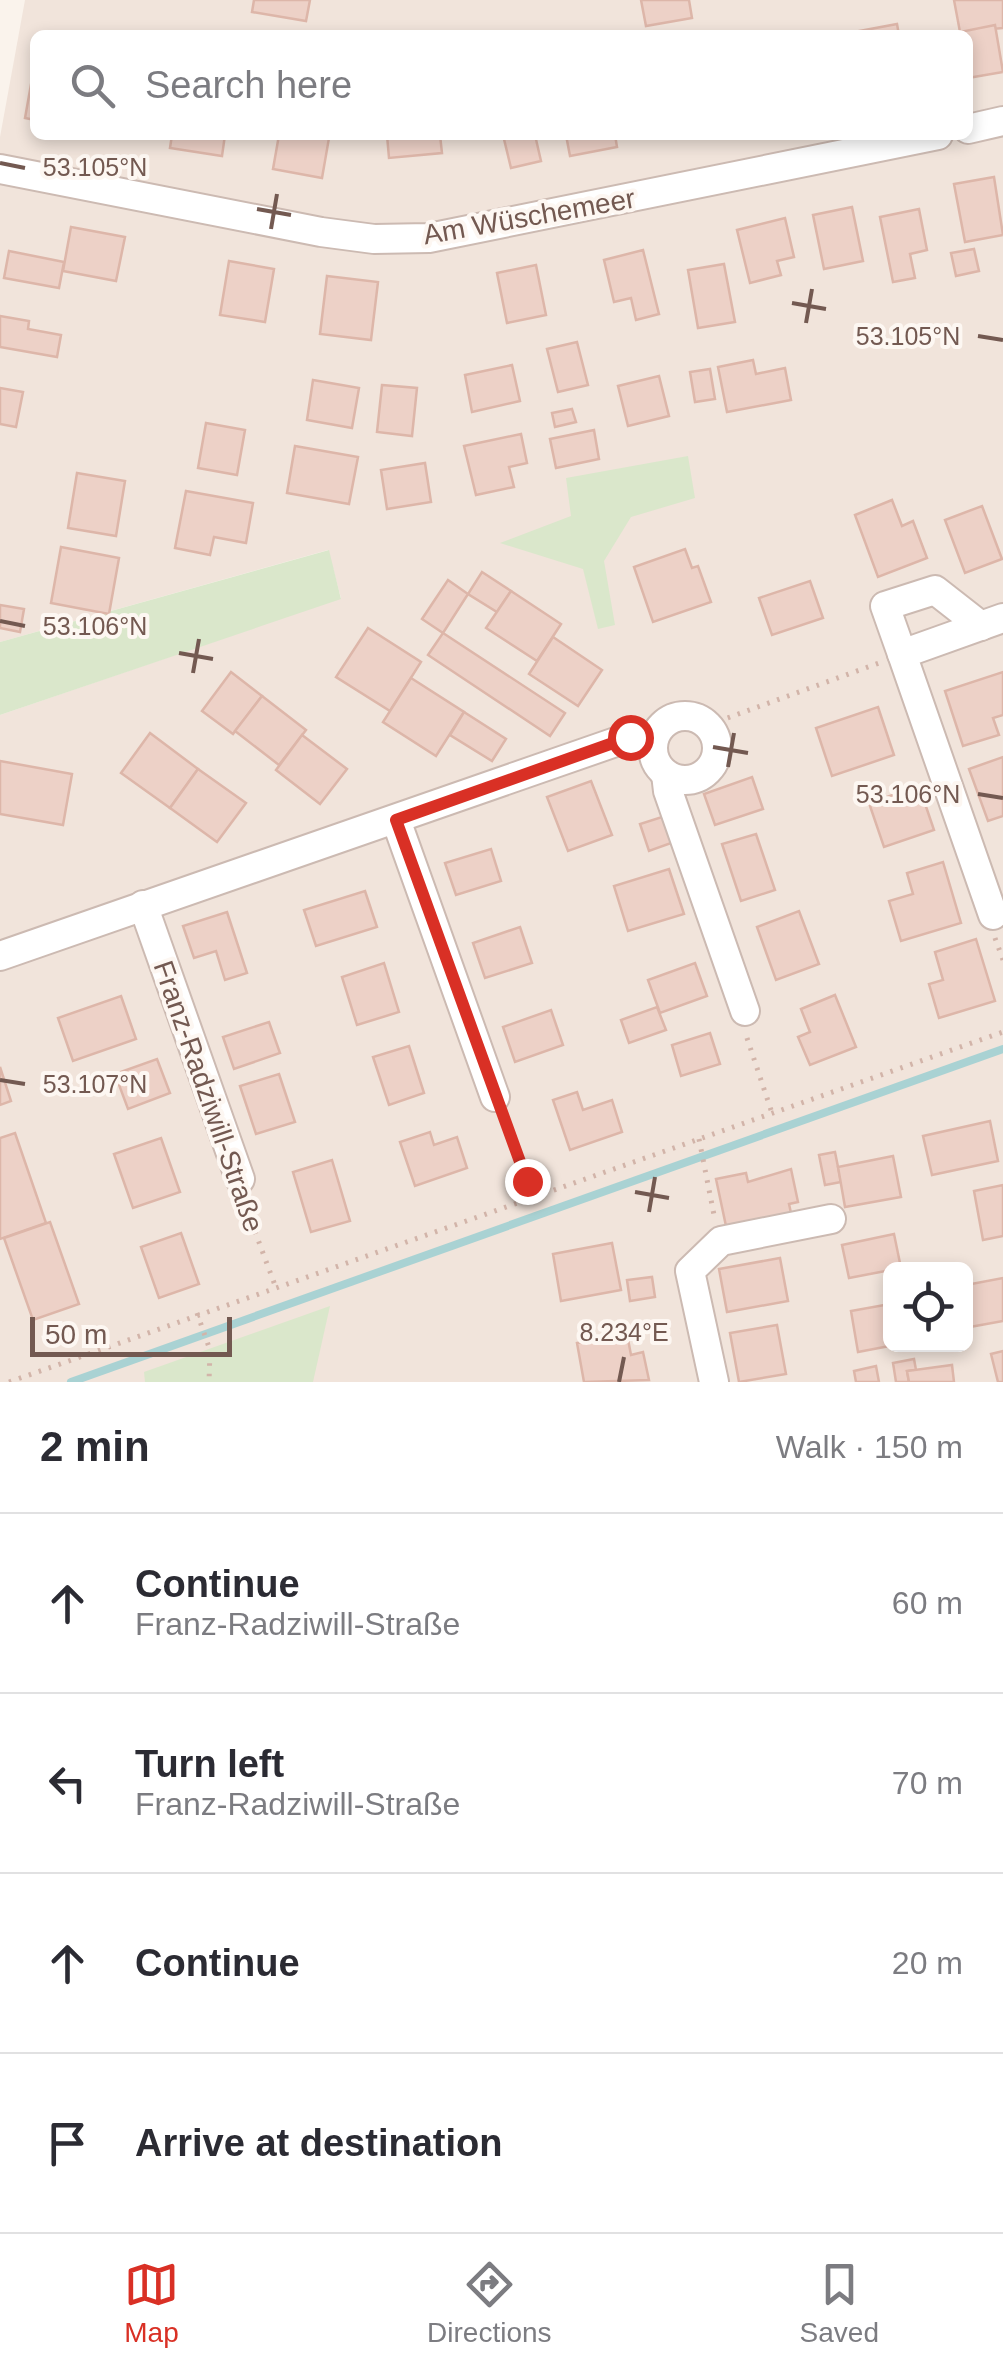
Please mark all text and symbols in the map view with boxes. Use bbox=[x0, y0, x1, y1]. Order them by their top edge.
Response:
search box bbox=[30, 30, 973, 140]
icon: search bbox=[65, 58, 120, 113]
text: Search here bbox=[145, 64, 352, 106]
text: 53.105°N bbox=[43, 153, 147, 181]
street label: Am Wüschemeer bbox=[421, 183, 638, 250]
text: 53.105°N bbox=[856, 322, 960, 350]
text: 53.106°N bbox=[43, 612, 147, 640]
route start bbox=[608, 715, 654, 761]
text: 53.106°N bbox=[856, 780, 960, 808]
street label: Franz-Radziwill-Straße bbox=[148, 957, 270, 1236]
text: 53.107°N bbox=[43, 1070, 147, 1098]
route end bbox=[505, 1159, 551, 1205]
map controls bbox=[883, 1262, 973, 1352]
button: locate bbox=[883, 1262, 973, 1352]
scale bar bbox=[30, 1312, 232, 1356]
text: 8.234°E bbox=[579, 1318, 669, 1346]
text: 50 m bbox=[45, 1319, 107, 1350]
text: 2 min bbox=[40, 1423, 150, 1470]
text: Walk · 150 m bbox=[776, 1429, 963, 1465]
text: Continue bbox=[135, 1563, 300, 1605]
icon: ahead bbox=[40, 1576, 95, 1631]
text: 60 m bbox=[892, 1585, 963, 1621]
text: Franz-Radziwill-Straße bbox=[135, 1606, 460, 1642]
text: Turn left bbox=[135, 1743, 284, 1785]
icon: left bbox=[40, 1756, 95, 1811]
text: 70 m bbox=[892, 1765, 963, 1801]
text: Franz-Radziwill-Straße bbox=[135, 1786, 460, 1822]
icon: ahead bbox=[40, 1936, 95, 1991]
text: Continue bbox=[135, 1942, 300, 1984]
text: 20 m bbox=[892, 1945, 963, 1981]
icon: arrive bbox=[40, 2116, 95, 2171]
text: Arrive at destination bbox=[135, 2122, 502, 2164]
tab: Map bbox=[124, 2257, 179, 2349]
tab: Directions bbox=[427, 2257, 552, 2349]
tab: Saved bbox=[800, 2257, 879, 2349]

